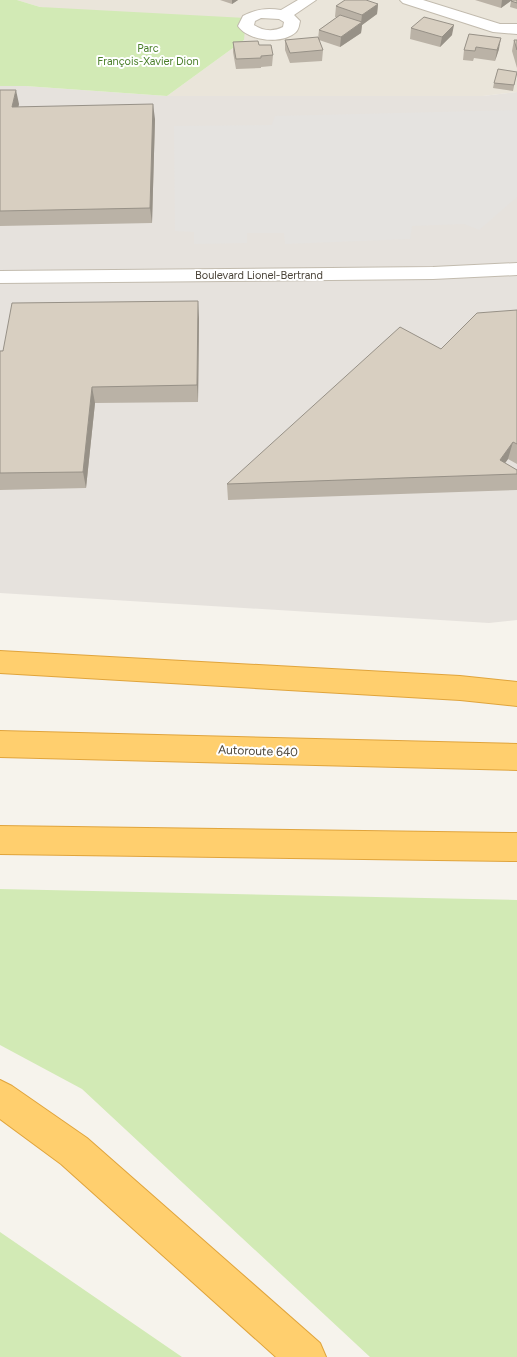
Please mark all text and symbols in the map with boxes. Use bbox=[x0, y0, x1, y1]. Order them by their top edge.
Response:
park label: Parc François-Xavier Dion bbox=[97, 42, 199, 68]
street label: Boulevard Lionel-Bertrand bbox=[195, 269, 323, 282]
street label: Autoroute 640 bbox=[218, 743, 298, 759]

